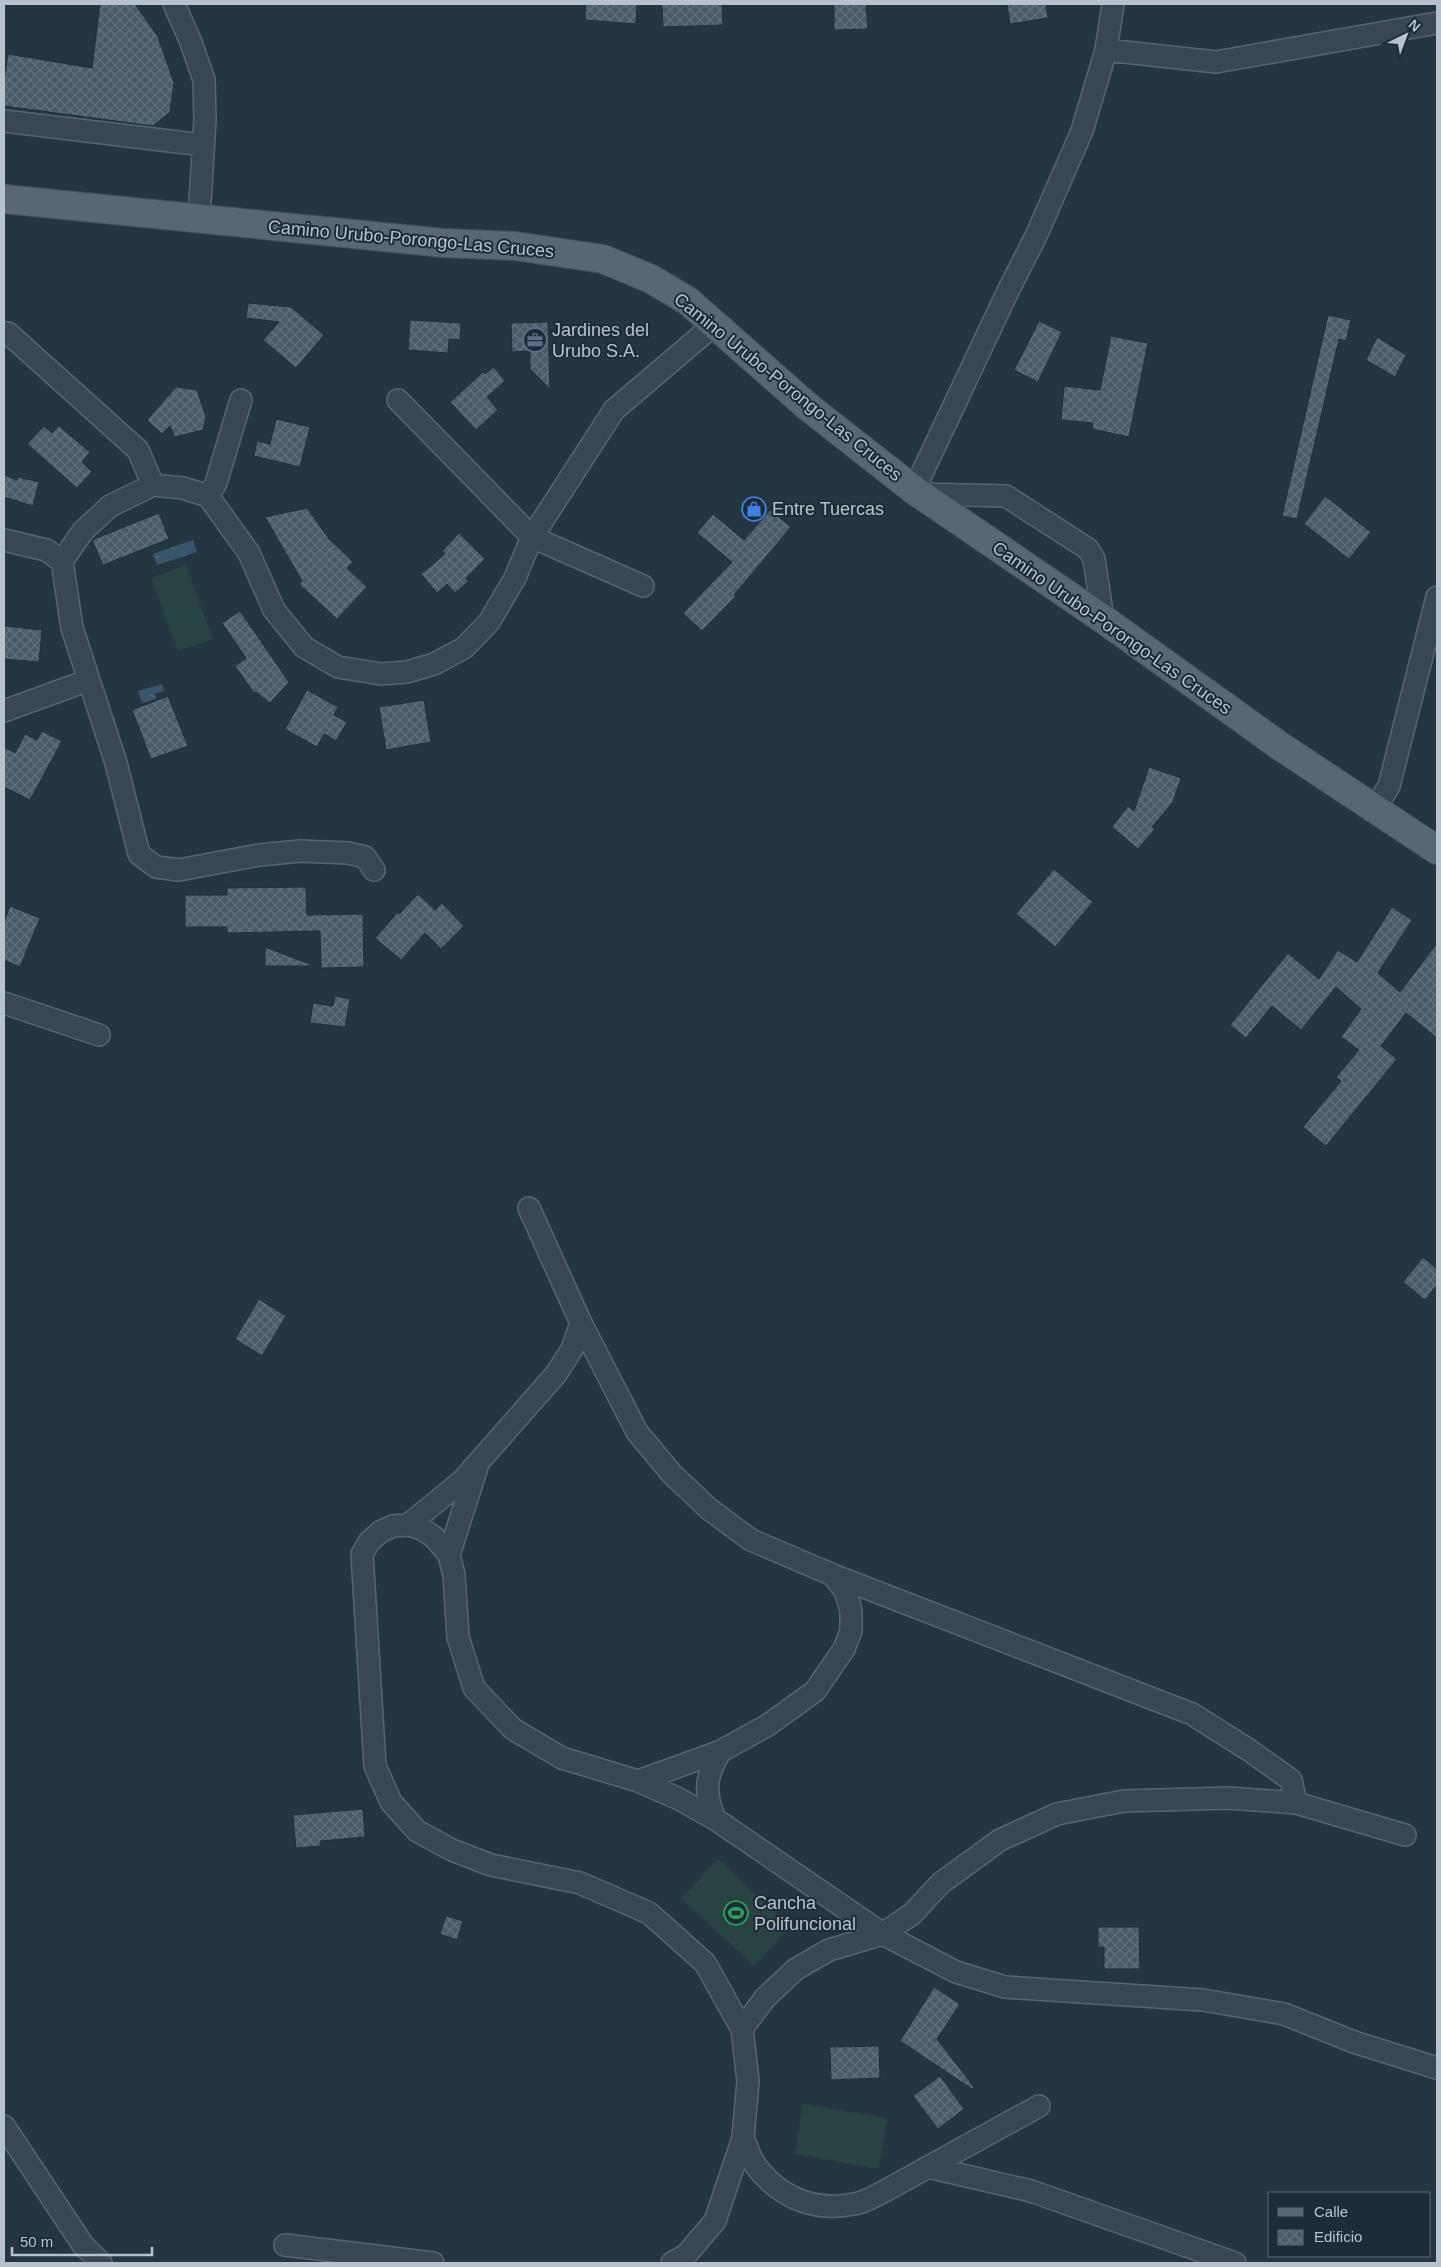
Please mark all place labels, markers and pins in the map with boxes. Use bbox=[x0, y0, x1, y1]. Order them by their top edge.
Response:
place label: Jardines del Urubo S.A. bbox=[552, 320, 649, 361]
office icon: Jardines del Urubo S.A. bbox=[522, 327, 548, 353]
shop icon: Entre Tuercas bbox=[741, 496, 767, 522]
place label: Entre Tuercas bbox=[772, 499, 884, 519]
place label: Cancha Polifuncional bbox=[754, 1893, 856, 1934]
sports icon: Cancha Polifuncional bbox=[723, 1900, 749, 1926]

